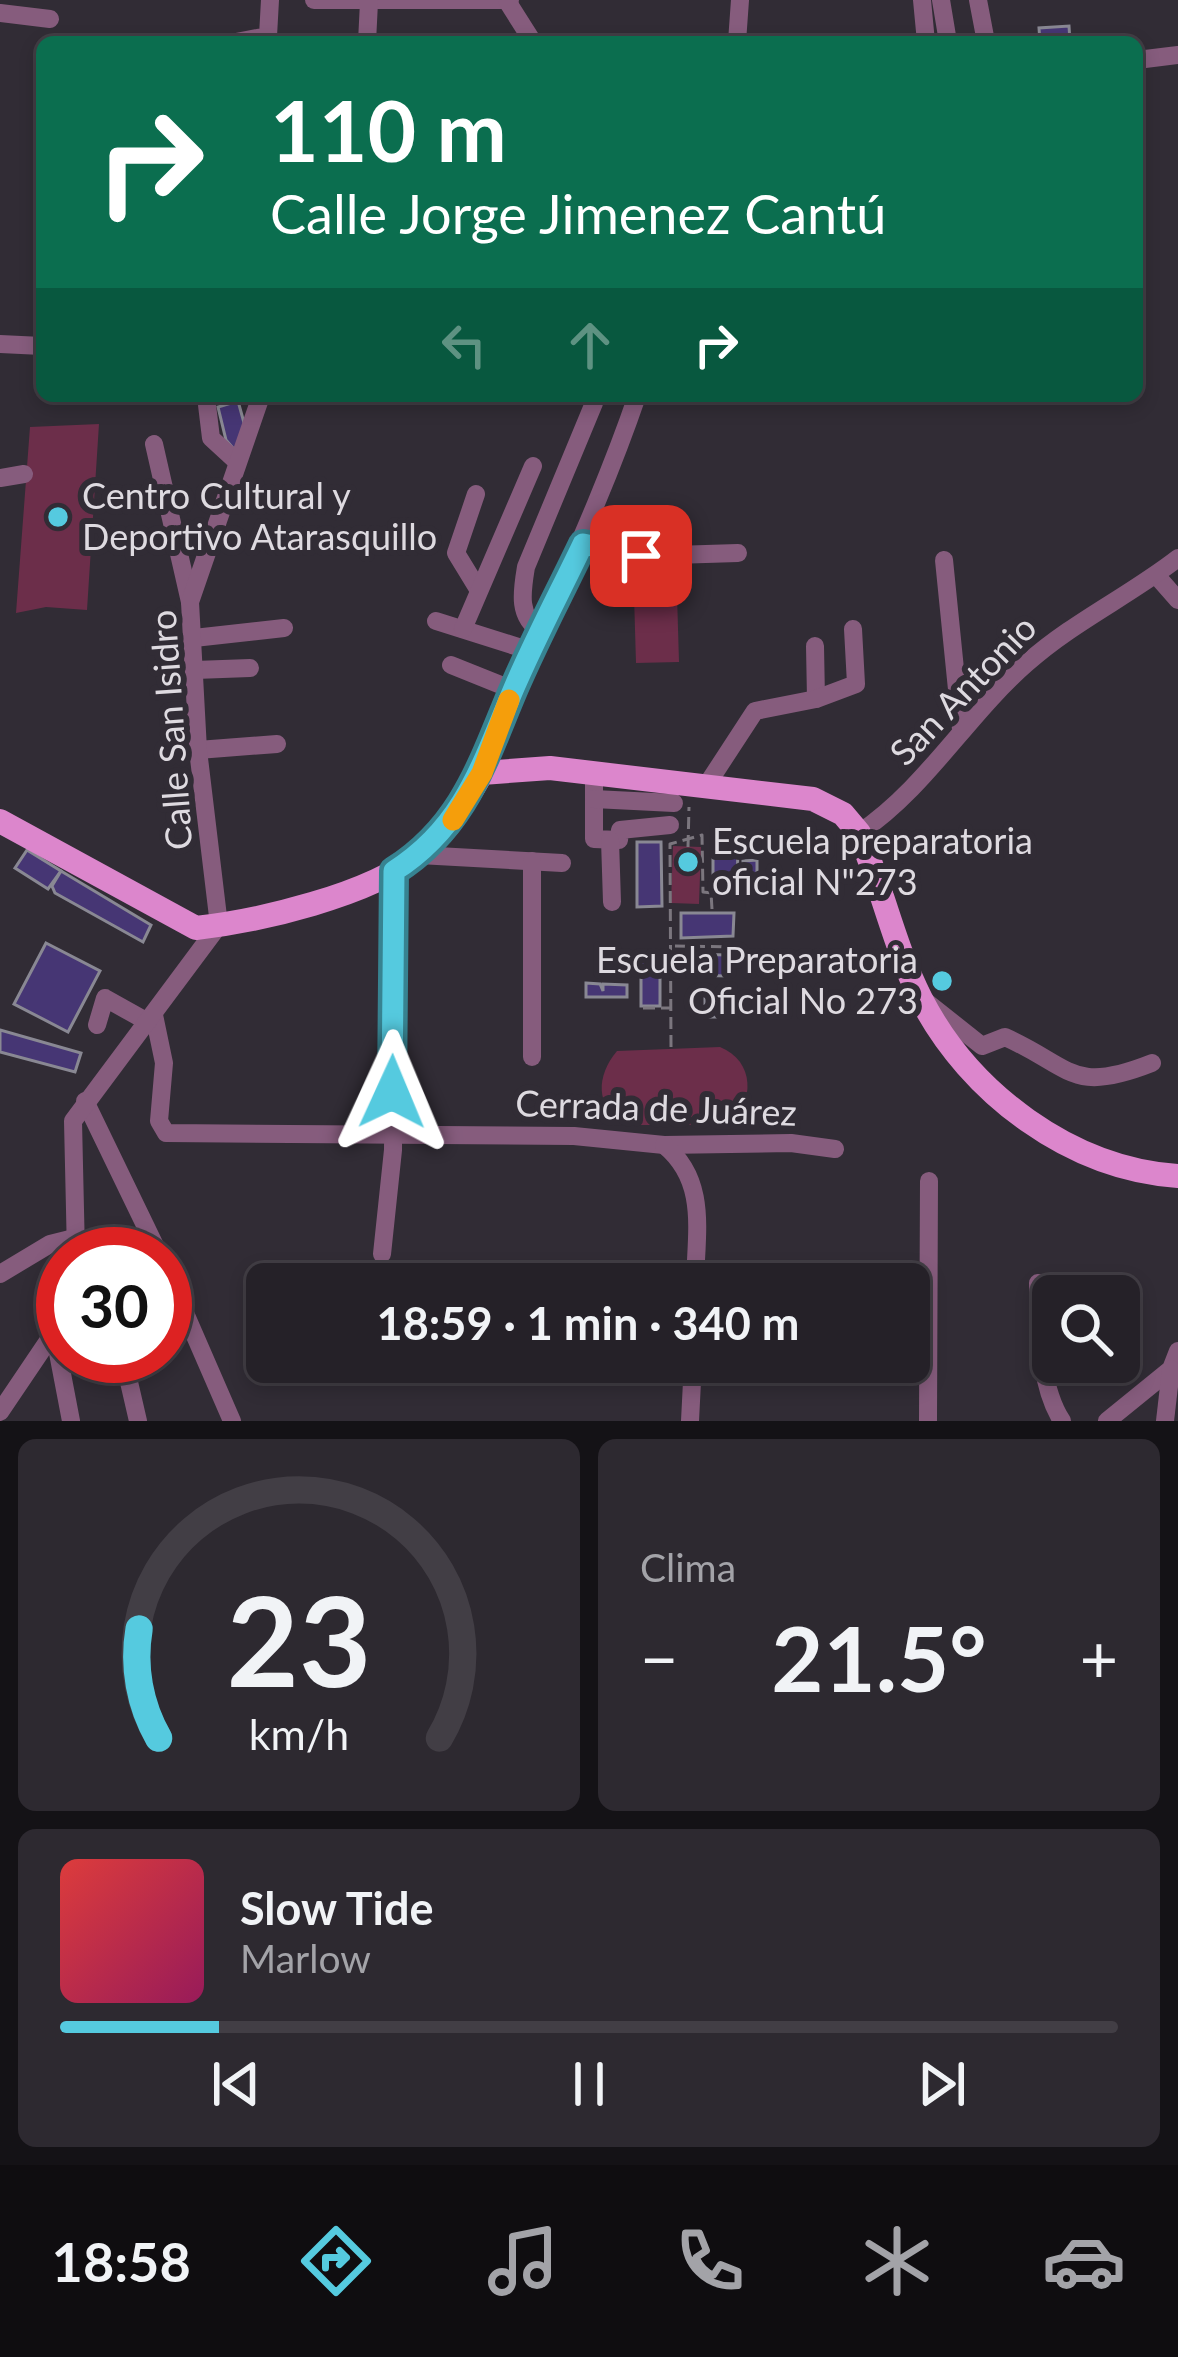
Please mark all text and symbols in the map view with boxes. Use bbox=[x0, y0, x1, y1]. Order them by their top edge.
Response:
text: 110 m bbox=[270, 79, 507, 180]
icon: right bbox=[72, 84, 228, 240]
text: Calle Jorge Jimenez Cantú bbox=[270, 181, 886, 246]
icon: left bbox=[431, 312, 497, 378]
icon: ahead bbox=[557, 312, 623, 378]
icon: right bbox=[683, 312, 749, 378]
place label: Centro Cultural y Deportivo Atarasquillo bbox=[82, 473, 437, 558]
marker: Centro Cultural y Deportivo Atarasquillo bbox=[45, 504, 71, 530]
pin bbox=[590, 505, 692, 607]
icon: arrive bbox=[608, 523, 674, 589]
street label: San Antonio bbox=[880, 605, 1045, 774]
street label: Calle San Isidro bbox=[140, 609, 200, 851]
place label: Escuela preparatoria oficial N"273 bbox=[712, 818, 1033, 903]
marker: Escuela preparatoria oficial N"273 bbox=[675, 849, 701, 875]
place label: Escuela Preparatoria Oficial No 273 bbox=[596, 937, 918, 1022]
marker: Escuela Preparatoria Oficial No 273 bbox=[929, 968, 955, 994]
position arrow bbox=[329, 1029, 455, 1155]
street label: Cerrada de Juárez bbox=[515, 1080, 797, 1134]
speed limit sign: 30 bbox=[36, 1227, 192, 1383]
map controls bbox=[1032, 1275, 1140, 1383]
button: search bbox=[1032, 1275, 1140, 1383]
text: 18:59 · 1 min · 340 m bbox=[377, 1296, 799, 1350]
text: Clima bbox=[640, 1544, 736, 1590]
text: 23 bbox=[227, 1564, 371, 1714]
text: 21.5° bbox=[771, 1603, 987, 1711]
text: − bbox=[640, 1618, 678, 1697]
text: + bbox=[1080, 1618, 1118, 1697]
text: km/h bbox=[249, 1708, 349, 1759]
text: Slow Tide bbox=[240, 1881, 434, 1935]
text: Marlow bbox=[240, 1935, 371, 1981]
icon: previous bbox=[203, 2051, 269, 2117]
icon: pause bbox=[556, 2051, 622, 2117]
icon: next bbox=[909, 2051, 975, 2117]
icon: directions bbox=[294, 2219, 378, 2303]
icon: music bbox=[481, 2219, 565, 2303]
icon: phone bbox=[668, 2219, 752, 2303]
icon: climate bbox=[855, 2219, 939, 2303]
icon: car bbox=[1042, 2219, 1126, 2303]
text: 18:58 bbox=[52, 2229, 191, 2294]

